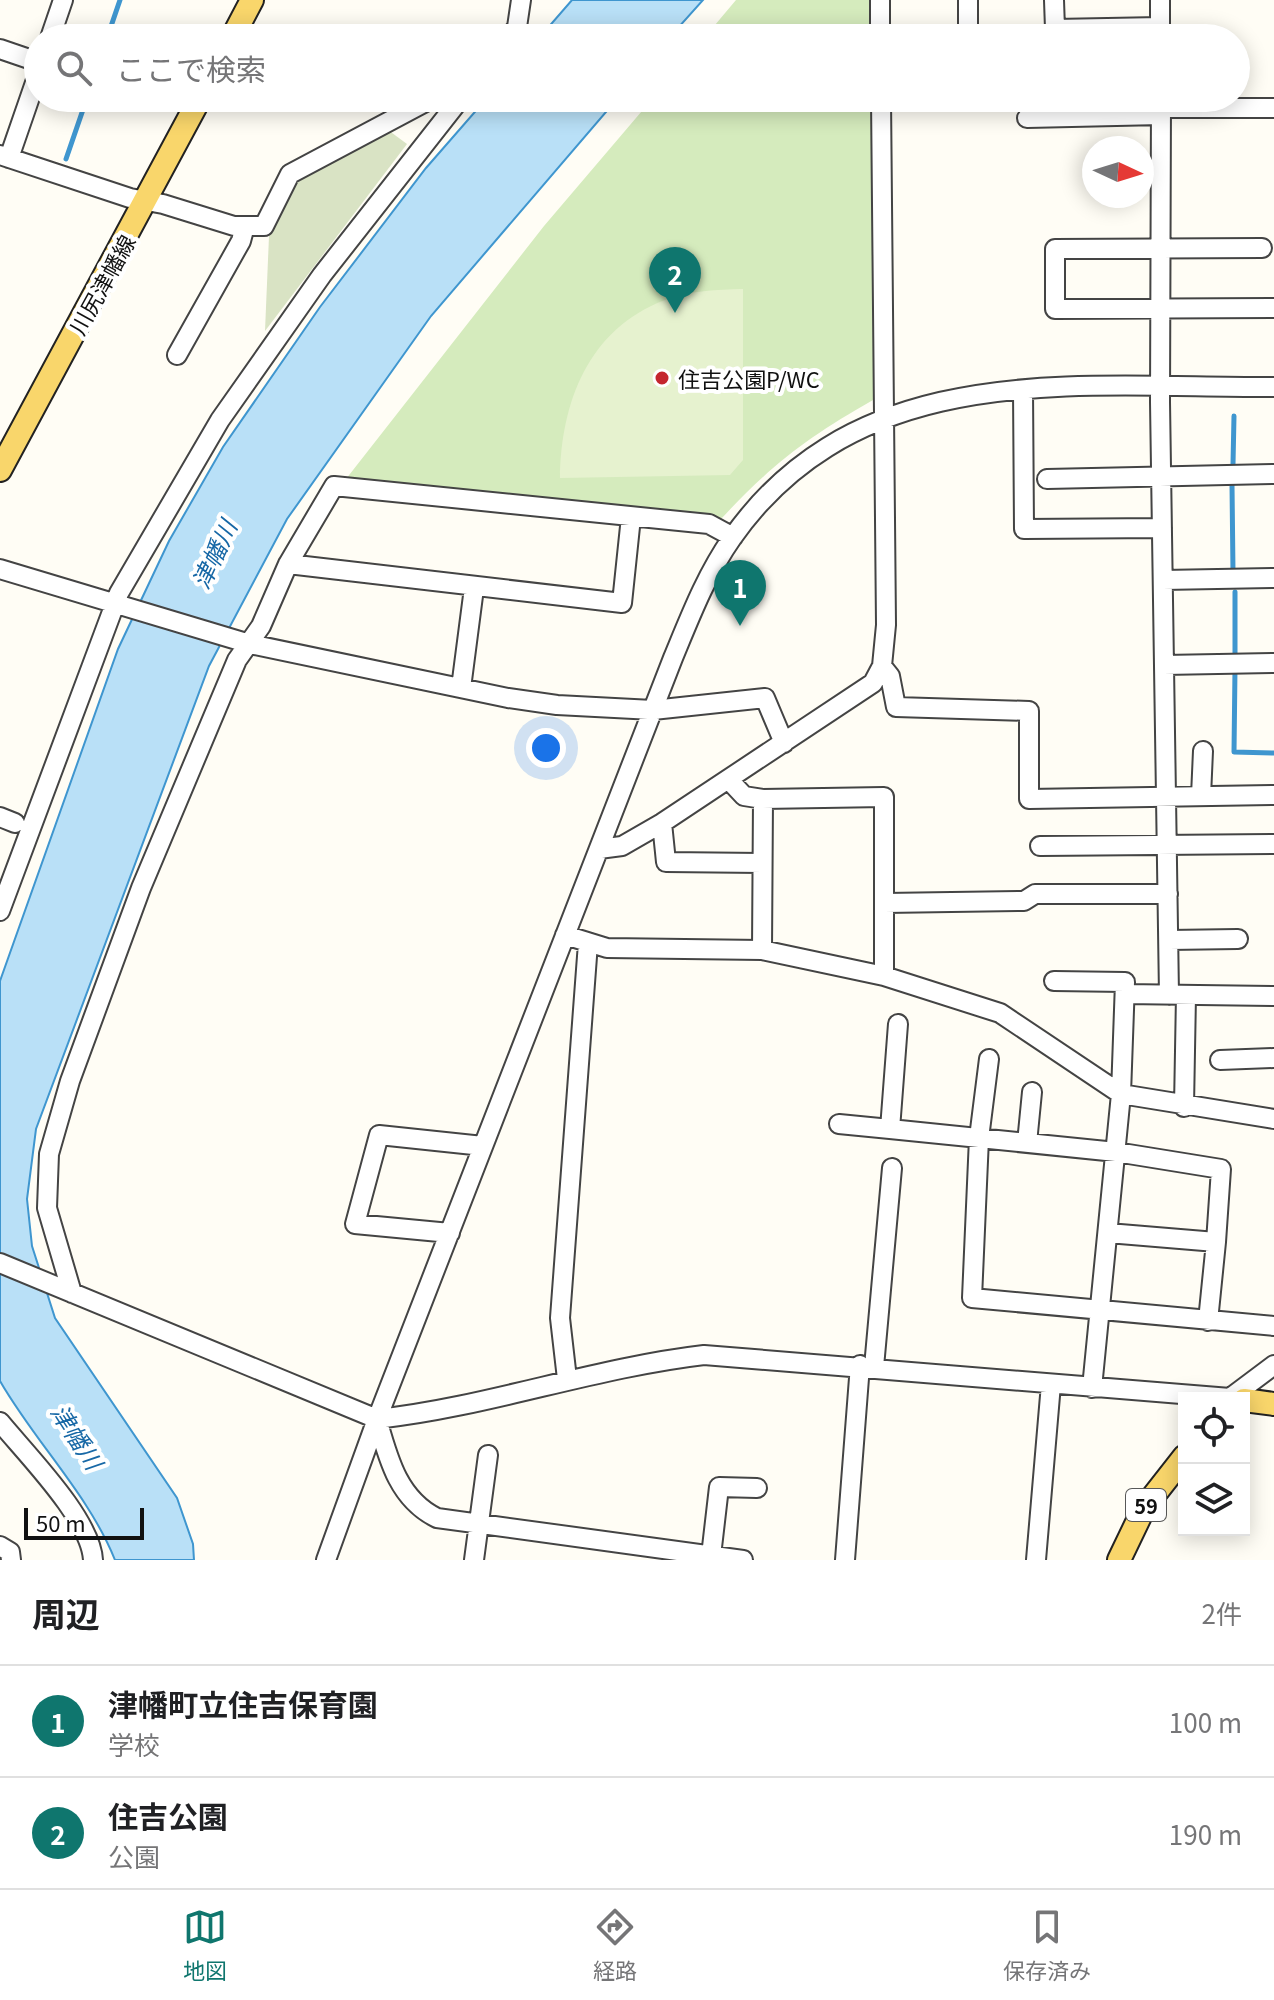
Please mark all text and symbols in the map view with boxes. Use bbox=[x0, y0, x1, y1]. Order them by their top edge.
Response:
search box bbox=[24, 24, 1250, 112]
icon: search bbox=[52, 46, 96, 90]
text: ここで検索 bbox=[116, 46, 266, 90]
north arrow bbox=[1082, 136, 1154, 208]
street label: 川尻津幡線 bbox=[60, 228, 142, 340]
pin: 2 bbox=[649, 247, 701, 313]
place label: 住吉公園P/WC bbox=[678, 362, 820, 394]
marker: 住吉公園P/WC bbox=[653, 369, 671, 387]
water label: 津幡川 bbox=[182, 511, 245, 594]
pin: 1 bbox=[714, 560, 766, 626]
your location bbox=[526, 728, 566, 768]
map controls bbox=[1178, 1392, 1250, 1536]
button: locate bbox=[1178, 1392, 1250, 1464]
water label: 津幡川 bbox=[44, 1396, 114, 1478]
button: layers bbox=[1178, 1464, 1250, 1536]
road number: 59 bbox=[1126, 1489, 1166, 1521]
scale bar bbox=[24, 1504, 144, 1540]
text: 50 m bbox=[36, 1506, 86, 1538]
text: 周辺 bbox=[32, 1588, 100, 1637]
text: 2件 bbox=[1202, 1594, 1242, 1631]
text: 津幡町立住吉保育園 bbox=[108, 1681, 378, 1725]
text: 1 bbox=[50, 1703, 66, 1740]
text: 100 m bbox=[1169, 1703, 1242, 1740]
text: 学校 bbox=[108, 1725, 160, 1762]
text: 住吉公園 bbox=[108, 1793, 228, 1837]
text: 2 bbox=[50, 1815, 66, 1852]
text: 190 m bbox=[1169, 1815, 1242, 1852]
text: 公園 bbox=[108, 1837, 160, 1874]
tab: 地図 bbox=[183, 1905, 227, 1985]
tab: 経路 bbox=[593, 1905, 637, 1985]
tab: 保存済み bbox=[1003, 1905, 1091, 1985]

